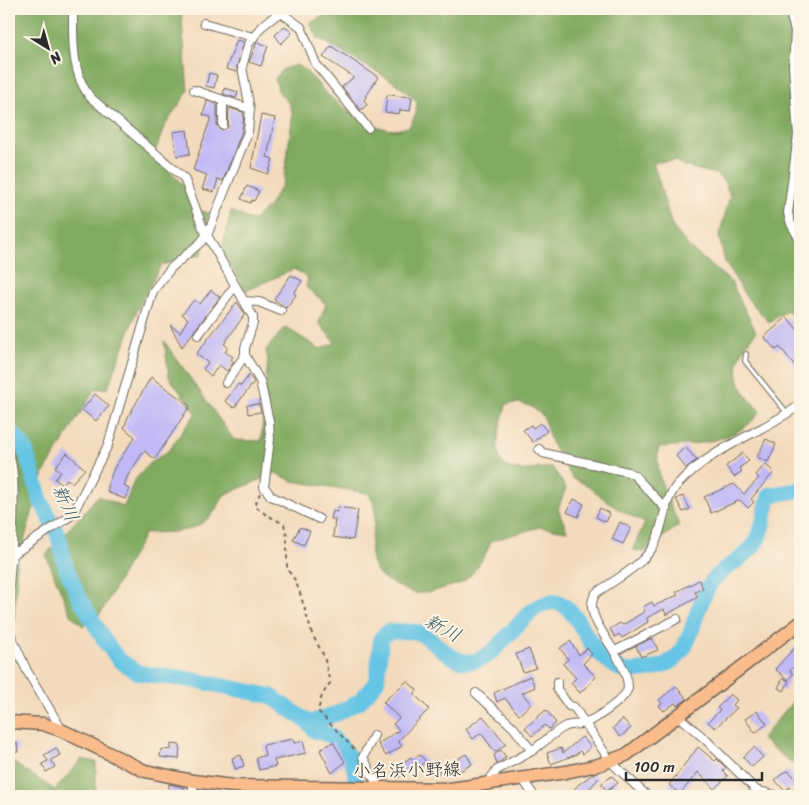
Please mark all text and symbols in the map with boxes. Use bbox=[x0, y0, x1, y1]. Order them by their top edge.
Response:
north arrow bbox=[22, 22, 72, 72]
text: N bbox=[44, 44, 68, 71]
water label: 新川 bbox=[43, 479, 89, 527]
water label: 新川 bbox=[418, 605, 468, 651]
scale bar bbox=[626, 750, 763, 782]
street label: 小名浜小野線 bbox=[353, 753, 461, 787]
text: 100 m bbox=[634, 754, 675, 780]

